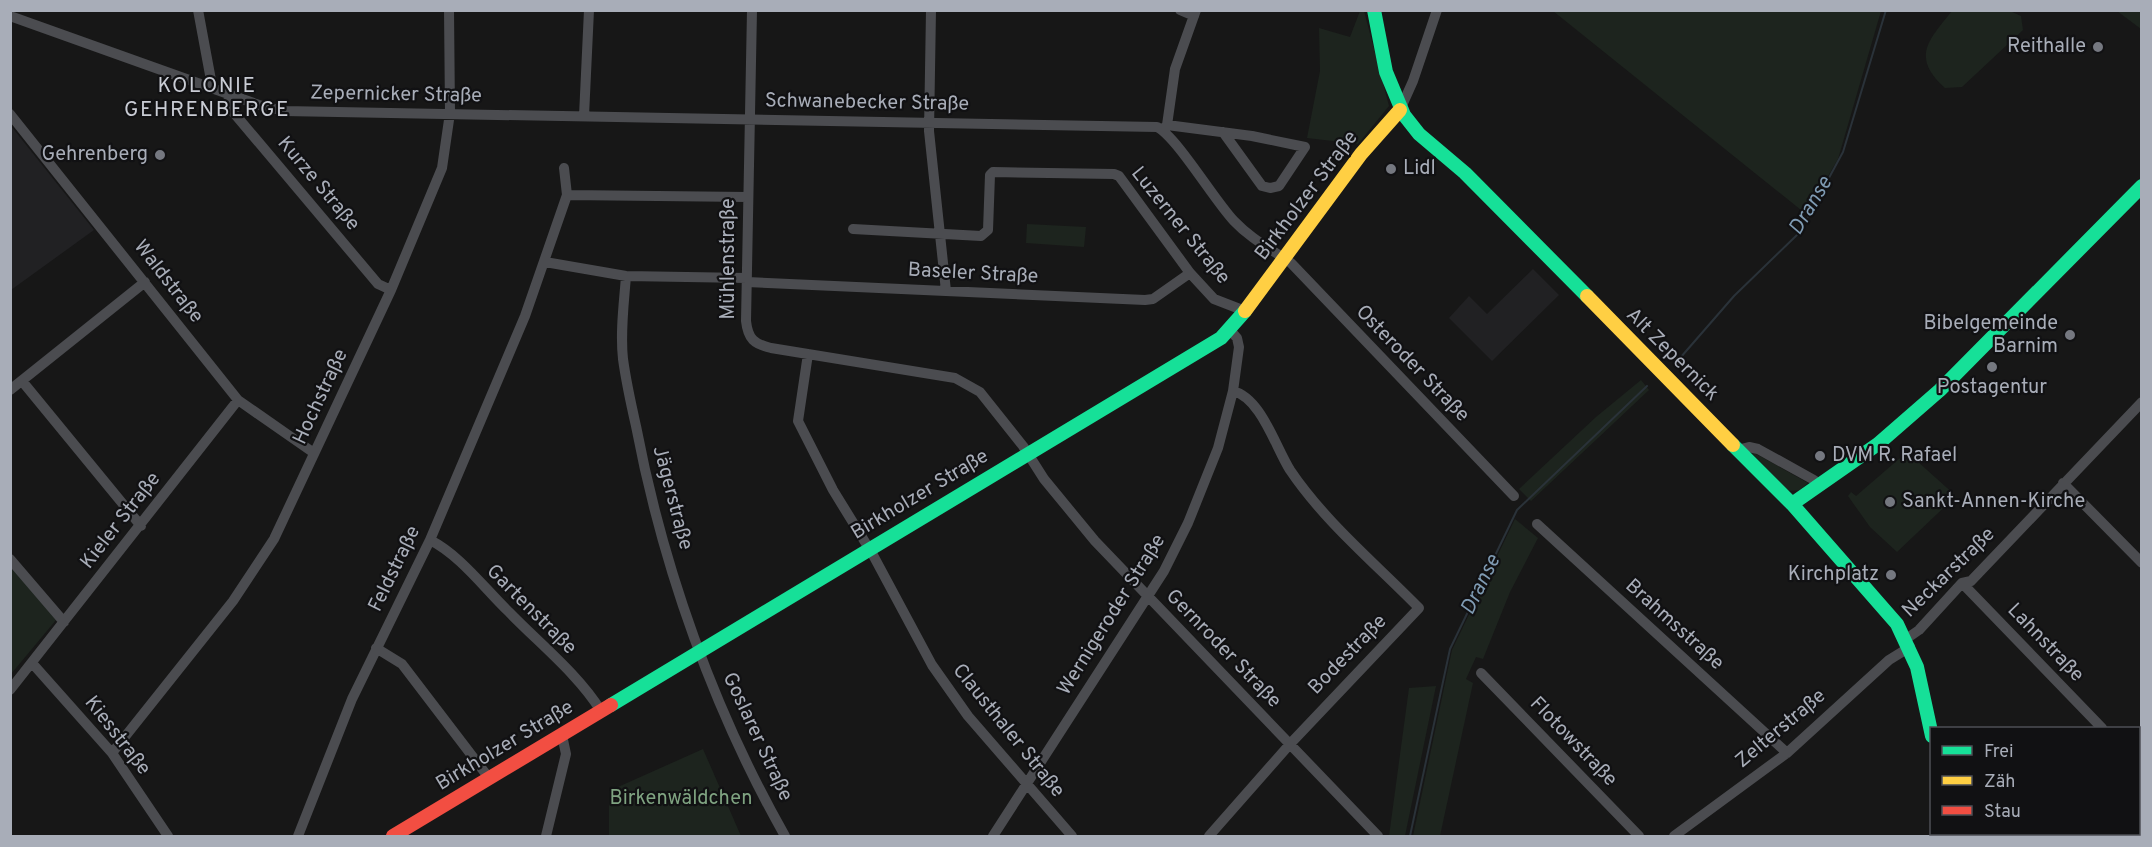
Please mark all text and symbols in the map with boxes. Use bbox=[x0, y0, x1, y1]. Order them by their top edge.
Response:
place label: Reithalle bbox=[2007, 34, 2086, 60]
marker: Reithalle bbox=[2091, 40, 2105, 54]
district label: KOLONIE GEHRENBERGE bbox=[124, 73, 290, 124]
street label: Zepernicker Straße bbox=[310, 81, 482, 109]
street label: Schwanebecker Straße bbox=[765, 88, 969, 118]
street label: Birkholzer Straße bbox=[1250, 126, 1364, 266]
street label: Kurze Straße bbox=[271, 131, 365, 237]
place label: Gehrenberg bbox=[41, 142, 148, 168]
marker: Gehrenberg bbox=[153, 148, 167, 162]
place label: Lidl bbox=[1403, 156, 1436, 182]
street label: Luzerner Straße bbox=[1125, 162, 1235, 290]
marker: Lidl bbox=[1384, 162, 1398, 176]
water label: Dranse bbox=[1783, 171, 1840, 240]
street label: Mühlenstraße bbox=[716, 198, 742, 320]
street label: Waldstraße bbox=[127, 235, 209, 329]
street label: Baseler Straße bbox=[907, 258, 1039, 290]
street label: Osteroder Straße bbox=[1349, 300, 1475, 428]
street label: Alt Zepernick bbox=[1620, 303, 1724, 407]
place label: Bibelgemeinde Barnim bbox=[1923, 311, 2058, 360]
marker: Bibelgemeinde Barnim bbox=[2063, 328, 2077, 342]
street label: Hochstraße bbox=[288, 345, 354, 449]
marker: Postagentur bbox=[1985, 360, 1999, 374]
place label: Postagentur bbox=[1937, 375, 2047, 401]
street label: Jägerstraße bbox=[646, 443, 698, 553]
place label: DVM R. Rafael bbox=[1832, 443, 1957, 469]
street label: Birkholzer Straße bbox=[846, 444, 994, 546]
marker: DVM R. Rafael bbox=[1813, 449, 1827, 463]
street label: Kieler Straße bbox=[75, 467, 167, 575]
place label: Sankt-Annen-Kirche bbox=[1902, 489, 2085, 515]
marker: Sankt-Annen-Kirche bbox=[1883, 495, 1897, 509]
street label: Feldstraße bbox=[363, 522, 427, 616]
street label: Neckarstraße bbox=[1897, 522, 2001, 624]
street label: Wernigeroder Straße bbox=[1052, 530, 1172, 700]
water label: Dranse bbox=[1455, 549, 1508, 620]
street label: Gartenstraße bbox=[480, 559, 582, 661]
place label: Kirchplatz bbox=[1788, 562, 1879, 588]
marker: Kirchplatz bbox=[1884, 568, 1898, 582]
street label: Brahmsstraße bbox=[1619, 574, 1729, 676]
street label: Gernroder Straße bbox=[1160, 584, 1286, 714]
street label: Lahnstraße bbox=[2001, 598, 2089, 688]
street label: Bodestraße bbox=[1303, 609, 1393, 701]
street label: Clausthaler Straße bbox=[946, 659, 1070, 803]
street label: Goslarer Straße bbox=[716, 668, 798, 806]
street label: Zelterstraße bbox=[1730, 684, 1832, 774]
street label: Kiesstraße bbox=[78, 691, 156, 781]
street label: Flotowstraße bbox=[1523, 691, 1623, 793]
street label: Birkholzer Straße bbox=[431, 695, 579, 797]
legend bbox=[1930, 727, 2140, 835]
text: Frei bbox=[1984, 741, 2014, 764]
text: Zäh bbox=[1984, 771, 2015, 794]
park label: Birkenwäldchen bbox=[610, 786, 752, 812]
text: Stau bbox=[1984, 801, 2021, 824]

